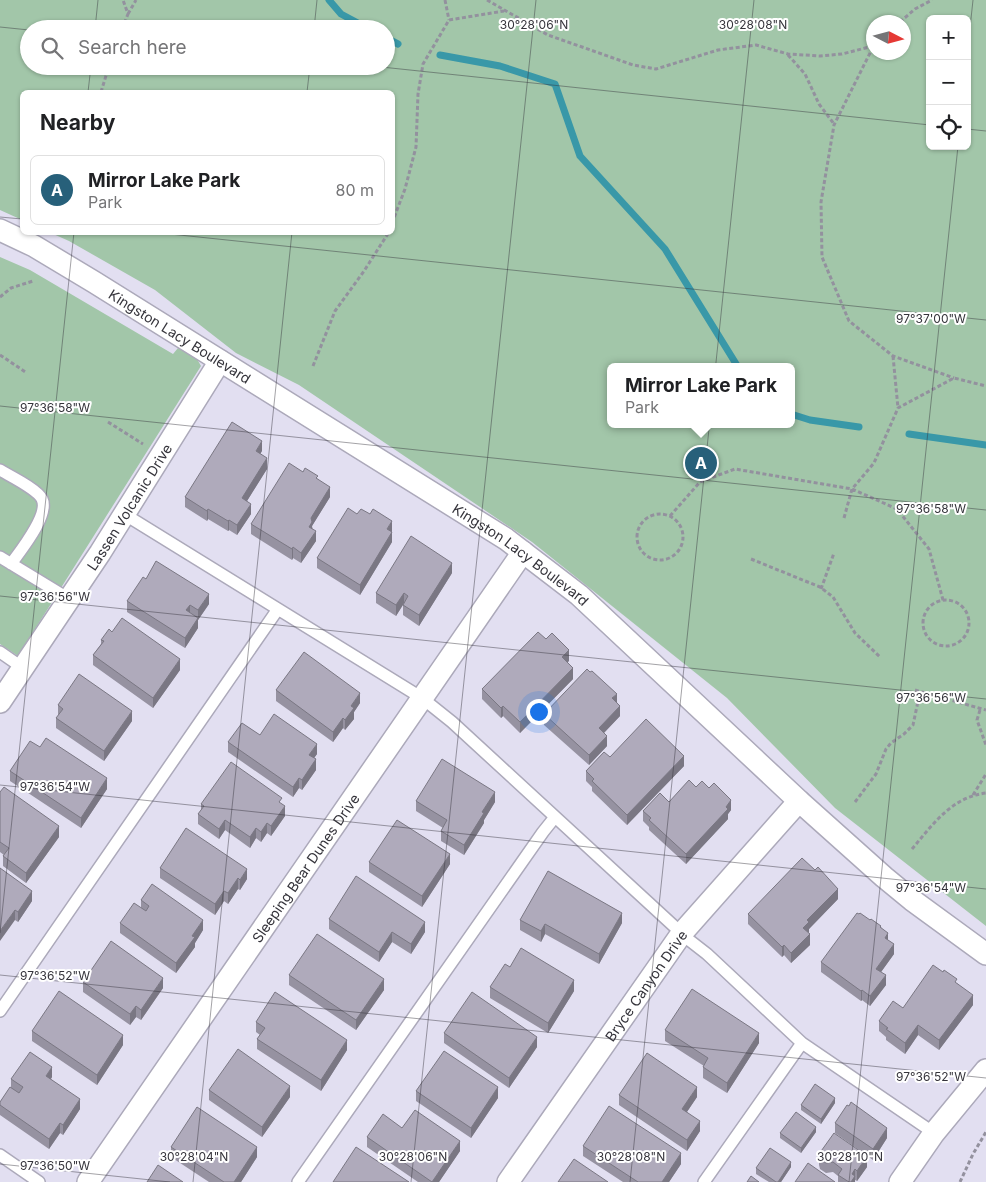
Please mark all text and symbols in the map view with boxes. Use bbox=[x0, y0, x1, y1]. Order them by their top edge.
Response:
north arrow bbox=[866, 15, 911, 60]
map controls bbox=[926, 15, 971, 150]
button: + bbox=[926, 15, 971, 60]
text: 30°28'06"N bbox=[500, 17, 568, 32]
text: 30°28'08"N bbox=[719, 17, 787, 32]
search box bbox=[20, 20, 395, 75]
icon: search bbox=[38, 34, 66, 62]
text: Search here bbox=[78, 36, 187, 59]
button: − bbox=[926, 60, 971, 105]
button: locate bbox=[926, 105, 971, 150]
text: Nearby bbox=[40, 110, 115, 135]
text: Mirror Lake Park bbox=[88, 169, 240, 192]
text: A bbox=[51, 180, 63, 200]
text: 80 m bbox=[335, 180, 374, 200]
text: Park bbox=[88, 192, 122, 212]
street label: Kingston Lacy Boulevard bbox=[106, 285, 254, 386]
text: 97°37'00"W bbox=[896, 311, 966, 326]
popup bbox=[607, 363, 795, 428]
text: Mirror Lake Park bbox=[625, 374, 777, 397]
text: Park bbox=[625, 397, 659, 417]
text: 97°36'58"W bbox=[20, 400, 90, 415]
street label: Lassen Volcanic Drive bbox=[83, 440, 175, 573]
pin: A bbox=[685, 444, 717, 482]
street label: Kingston Lacy Boulevard bbox=[450, 499, 593, 609]
text: 97°36'58"W bbox=[896, 501, 966, 516]
text: 97°36'56"W bbox=[20, 589, 90, 604]
text: 97°36'56"W bbox=[896, 690, 966, 705]
your location bbox=[526, 699, 552, 725]
text: 97°36'54"W bbox=[20, 779, 90, 794]
street label: Sleeping Bear Dunes Drive bbox=[248, 790, 362, 945]
text: 97°36'54"W bbox=[896, 880, 966, 895]
street label: Bryce Canyon Drive bbox=[601, 926, 690, 1044]
text: 97°36'52"W bbox=[20, 968, 90, 983]
text: 97°36'52"W bbox=[896, 1069, 966, 1084]
text: 30°28'04"N bbox=[160, 1149, 228, 1164]
text: 30°28'06"N bbox=[379, 1149, 447, 1164]
text: 30°28'08"N bbox=[597, 1149, 665, 1164]
text: 30°28'10"N bbox=[817, 1149, 883, 1164]
text: 97°36'50"W bbox=[20, 1158, 90, 1173]

